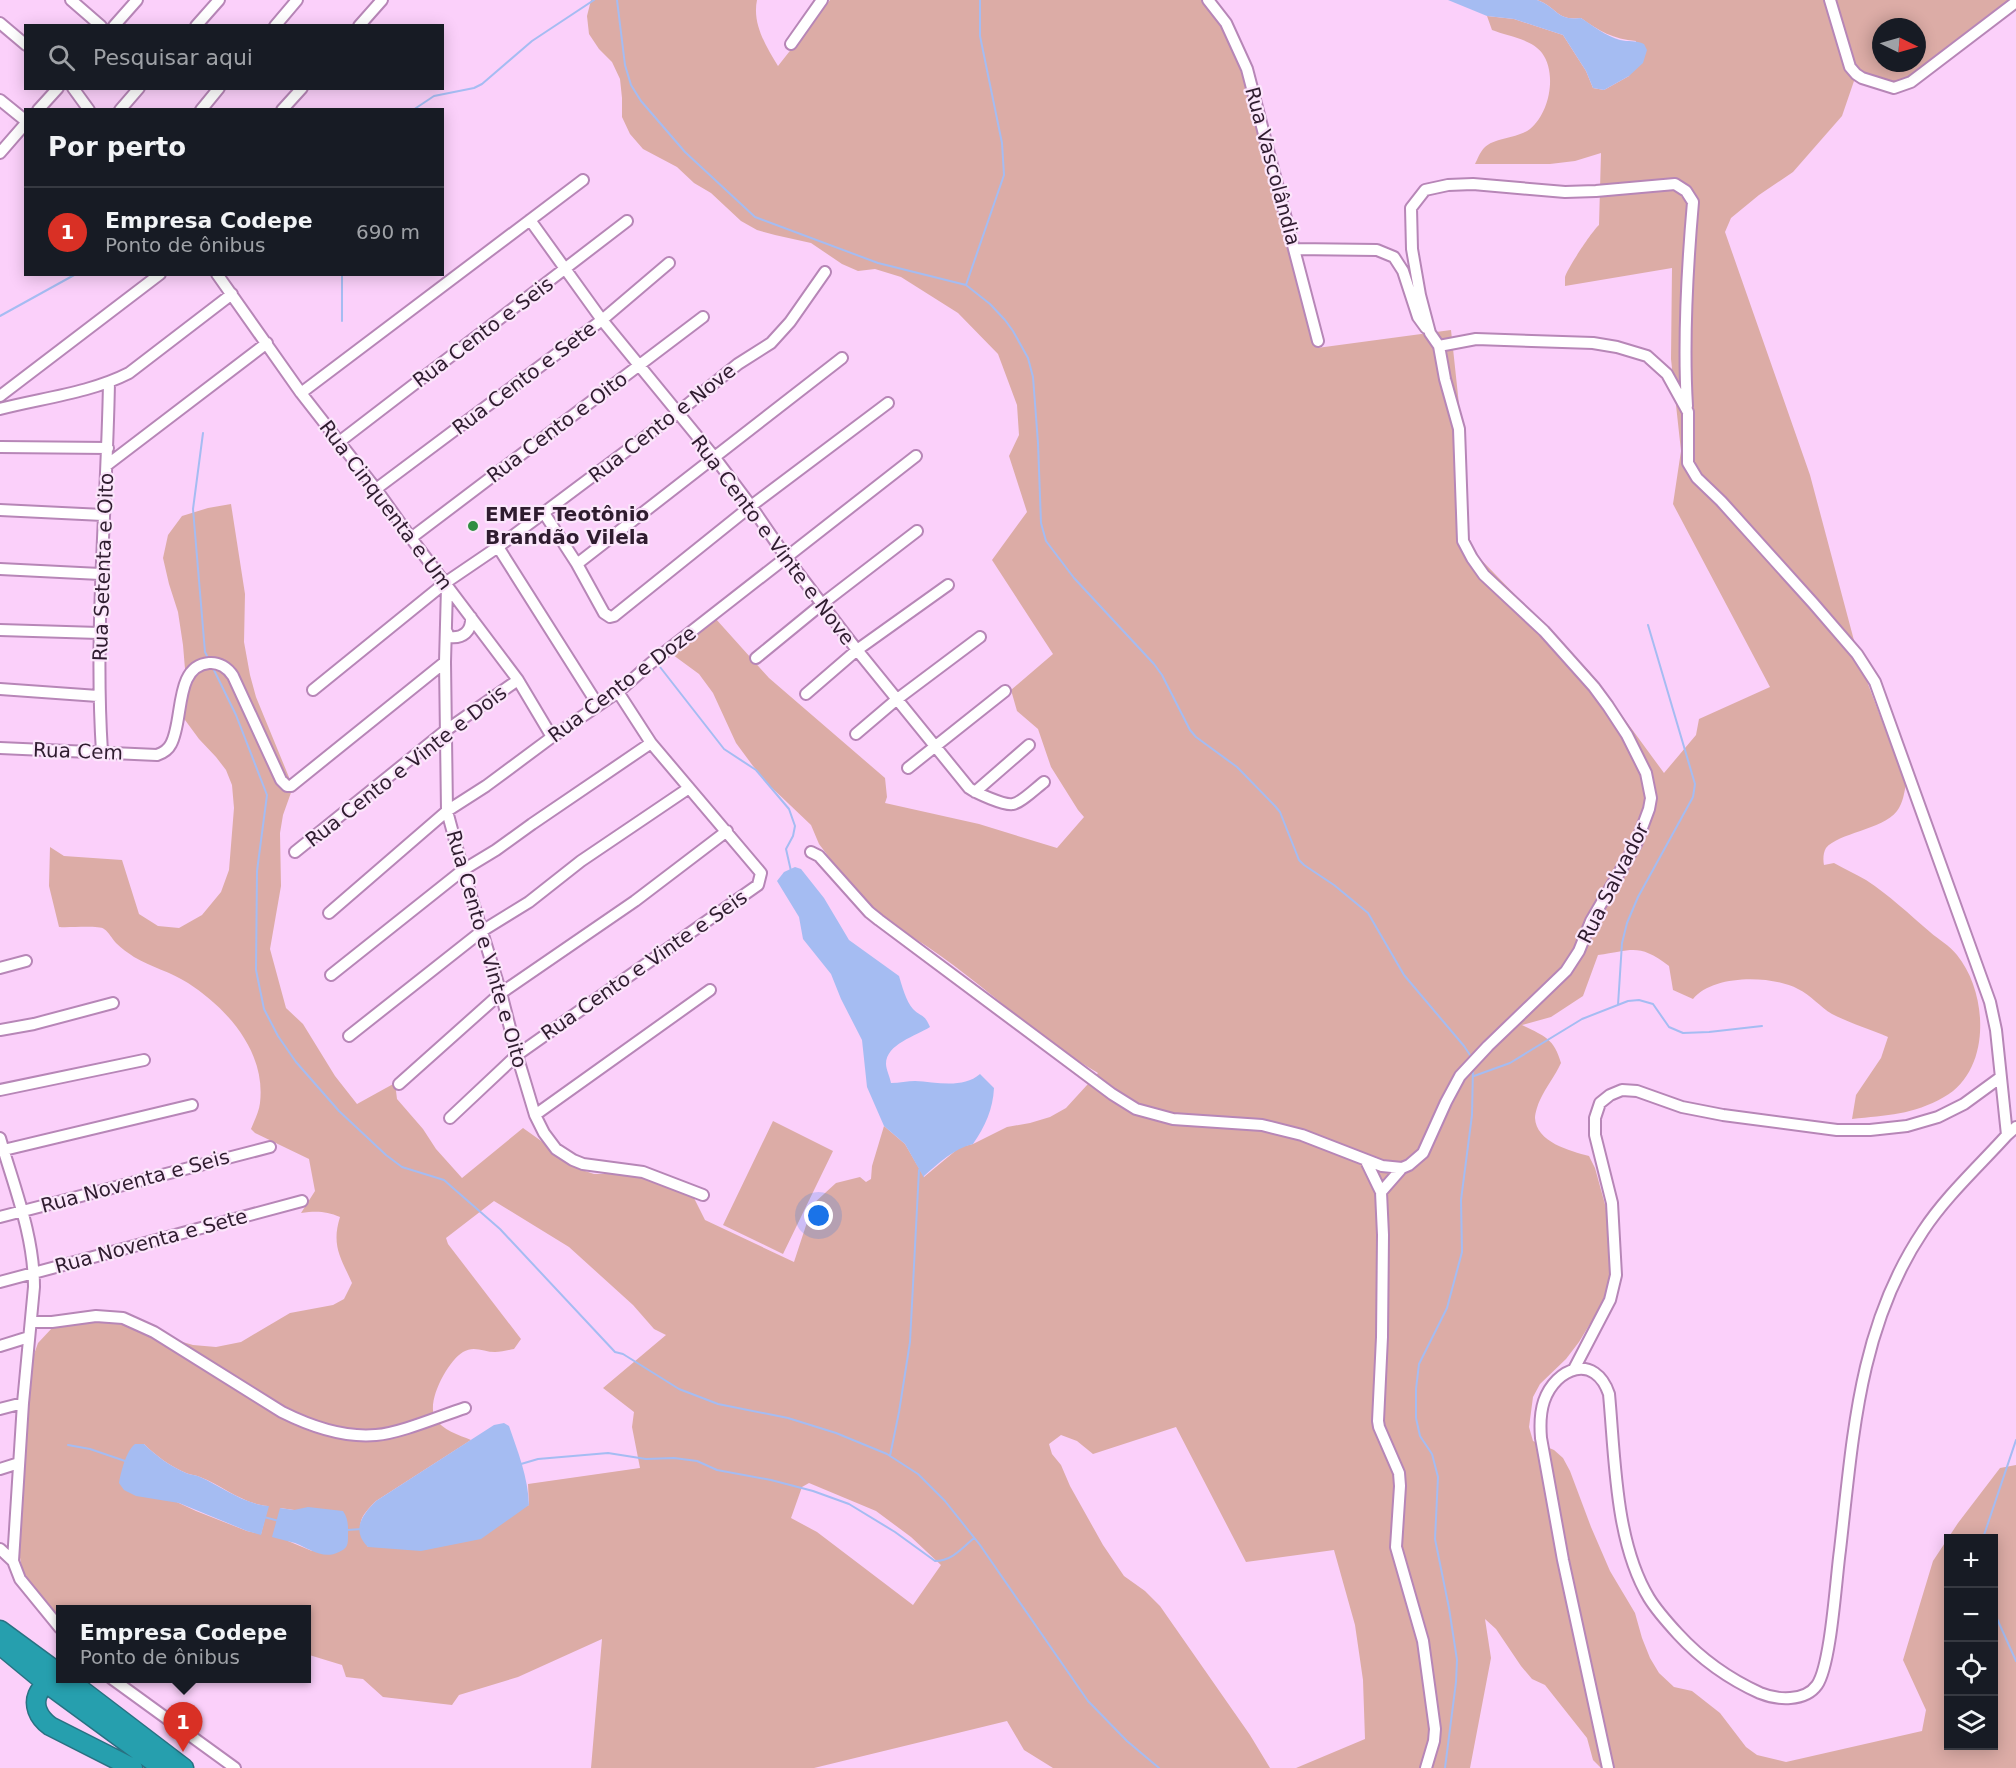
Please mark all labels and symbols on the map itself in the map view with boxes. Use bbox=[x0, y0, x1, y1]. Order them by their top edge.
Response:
north arrow bbox=[1872, 18, 1926, 72]
street label: Rua Vascolândia bbox=[1240, 84, 1306, 248]
street label: Rua Cento e Seis bbox=[408, 271, 558, 393]
street label: Rua Cento e Sete bbox=[448, 316, 600, 440]
street label: Rua Cento e Nove bbox=[584, 358, 740, 488]
street label: Rua Cento e Oito bbox=[482, 366, 632, 488]
street label: Rua Cinquenta e Um bbox=[314, 415, 458, 595]
street label: Rua Cento e Vinte e Nove bbox=[686, 430, 860, 650]
street label: Rua Setenta e Oito bbox=[88, 472, 118, 662]
place label: EMEF Teotônio Brandão Vilela bbox=[485, 502, 649, 549]
marker: EMEF Teotônio Brandão Vilela bbox=[466, 519, 480, 533]
street label: Rua Cento e Doze bbox=[543, 621, 701, 747]
street label: Rua Cento e Vinte e Dois bbox=[301, 680, 511, 852]
street label: Rua Cem bbox=[33, 737, 123, 765]
street label: Rua Salvador bbox=[1572, 818, 1654, 947]
street label: Rua Cento e Vinte e Oito bbox=[442, 827, 532, 1071]
street label: Rua Cento e Vinte e Seis bbox=[536, 885, 752, 1045]
street label: Rua Noventa e Seis bbox=[38, 1144, 232, 1218]
your location bbox=[804, 1201, 833, 1230]
street label: Rua Noventa e Sete bbox=[52, 1204, 250, 1278]
pin: 1 bbox=[164, 1702, 202, 1752]

